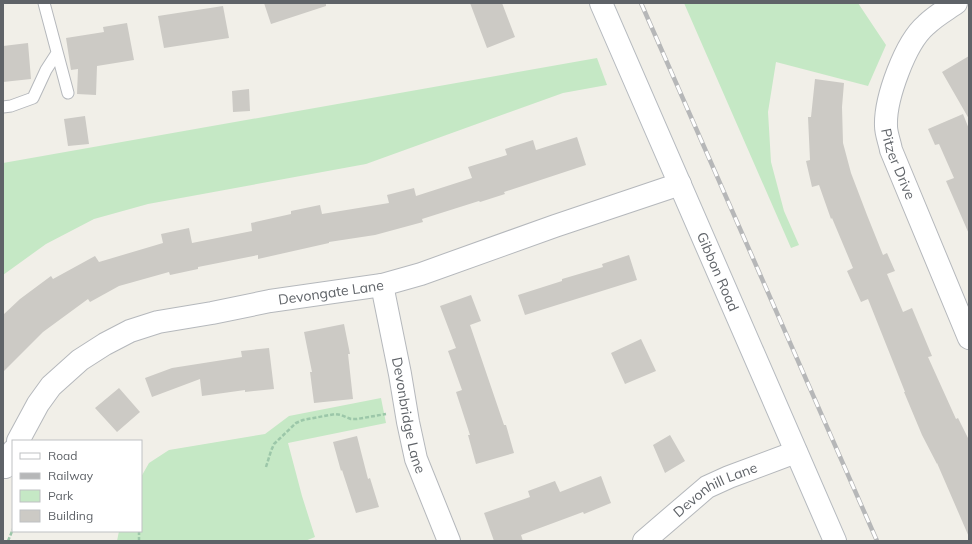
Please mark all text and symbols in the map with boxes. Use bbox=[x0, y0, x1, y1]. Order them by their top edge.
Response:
street label: Pitzer Drive bbox=[877, 127, 920, 202]
street label: Gibbon Road bbox=[693, 229, 743, 314]
street label: Devongate Lane bbox=[277, 276, 385, 309]
street label: Devonbridge Lane bbox=[388, 356, 430, 476]
legend bbox=[12, 440, 142, 532]
text: Road bbox=[48, 448, 77, 463]
street label: Devonhill Lane bbox=[670, 458, 760, 521]
text: Railway bbox=[48, 468, 94, 483]
text: Park bbox=[48, 488, 74, 503]
text: Building bbox=[48, 508, 93, 523]

